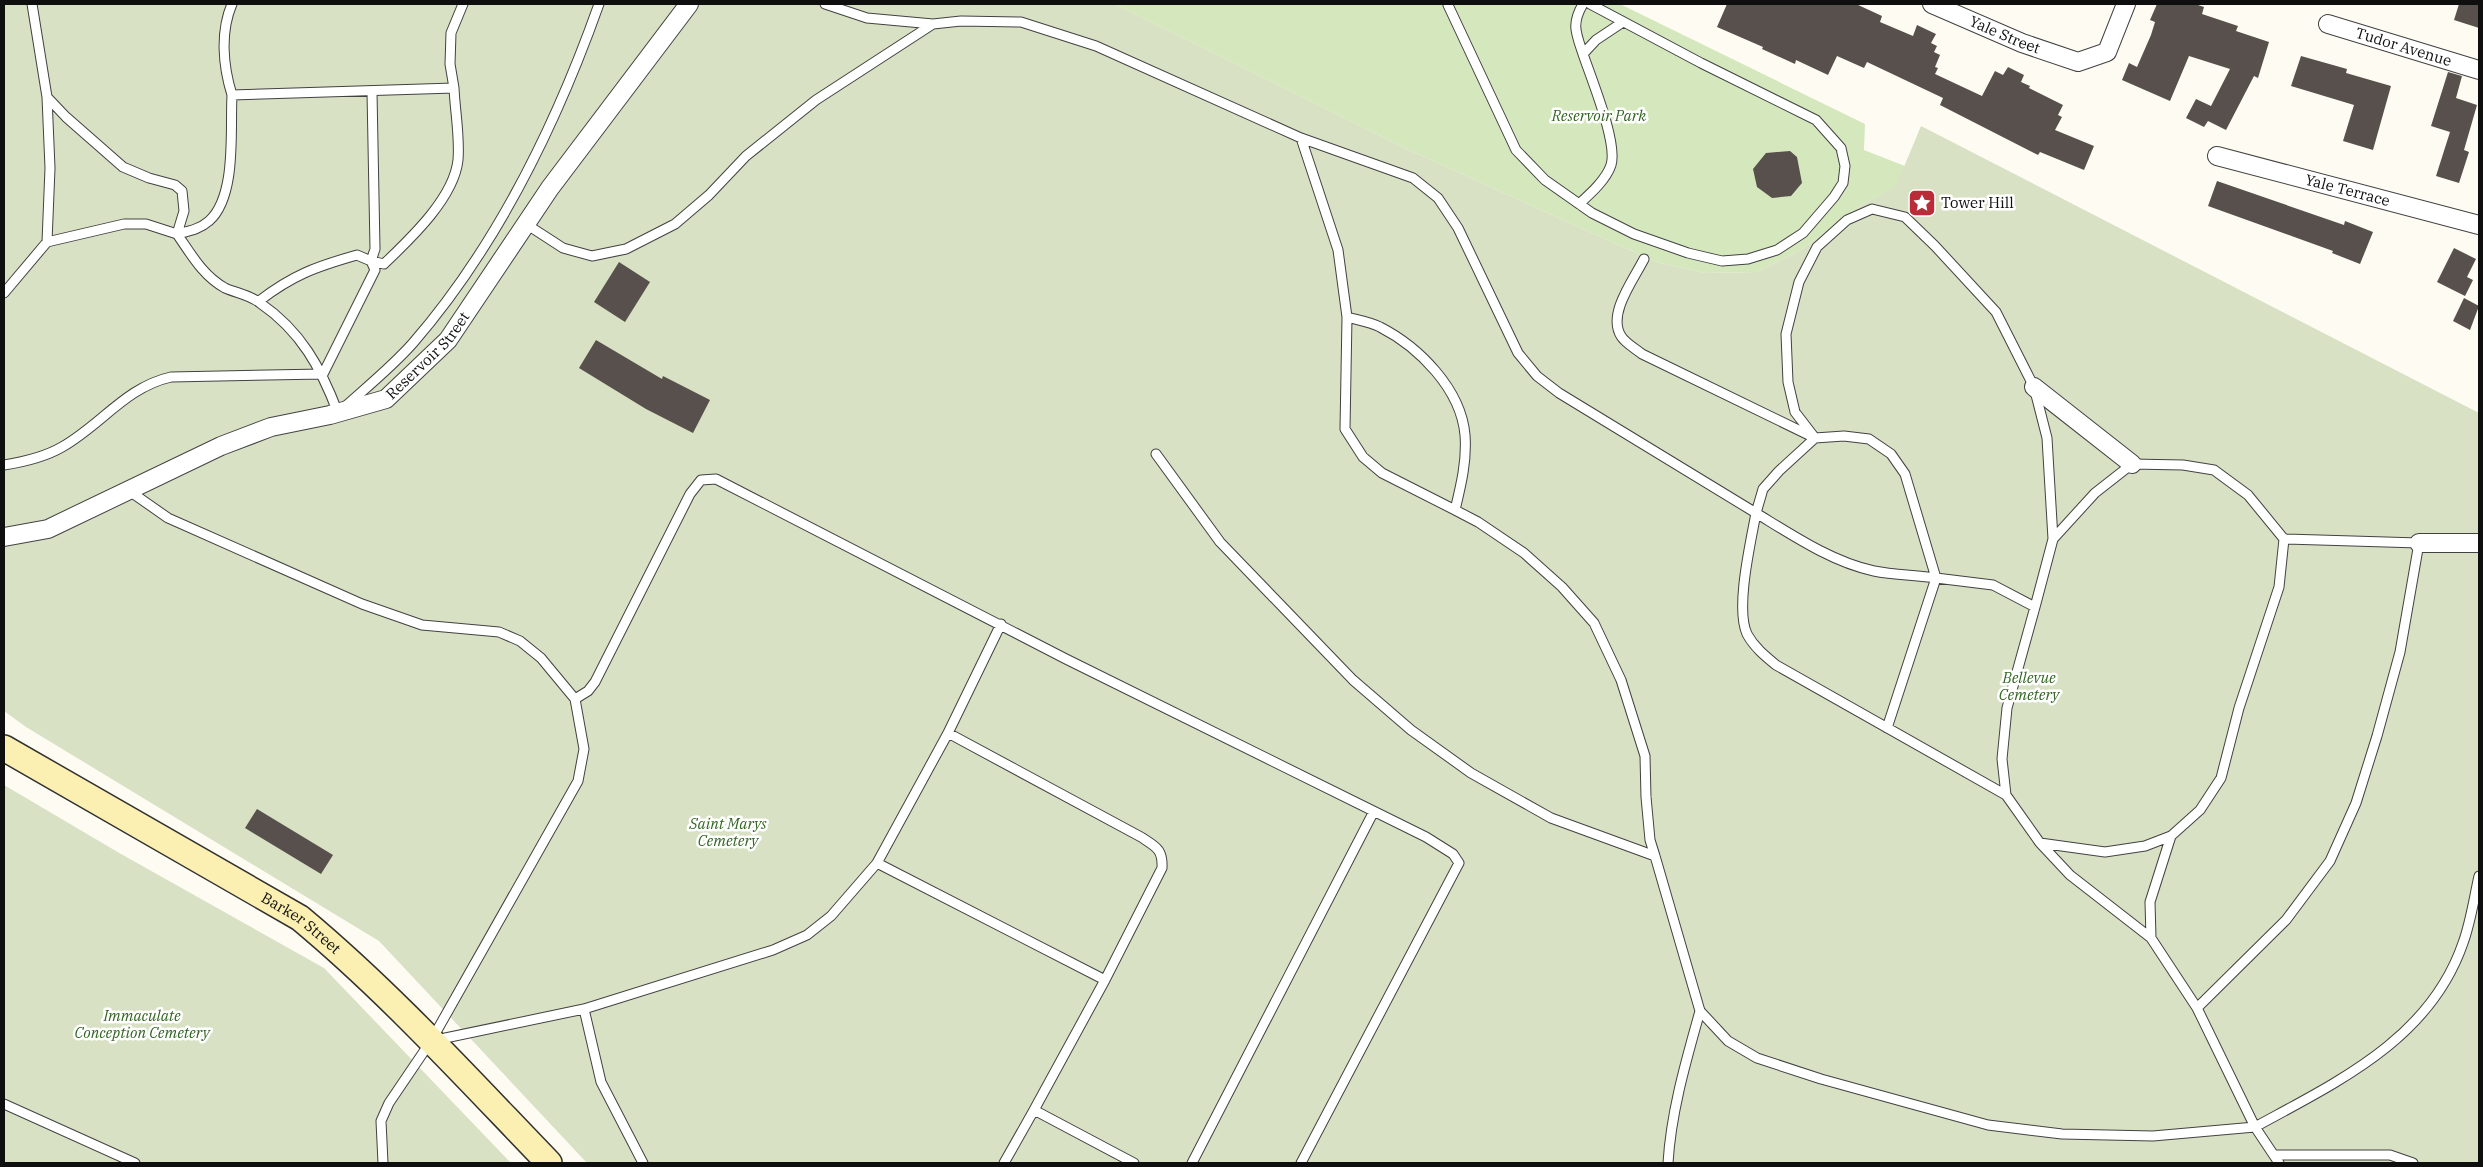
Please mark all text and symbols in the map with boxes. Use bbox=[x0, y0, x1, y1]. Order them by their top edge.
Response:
street label: Yale Street bbox=[1967, 11, 2043, 57]
street label: Tudor Avenue bbox=[2353, 23, 2454, 70]
park label: Reservoir Park bbox=[1551, 106, 1646, 125]
street label: Yale Terrace bbox=[2303, 170, 2392, 210]
place icon: Tower Hill bbox=[1907, 188, 1937, 218]
place label: Tower Hill bbox=[1941, 193, 2014, 212]
street label: Reservoir Street bbox=[382, 308, 473, 403]
park label: Bellevue Cemetery bbox=[1999, 668, 2060, 704]
park label: Saint Marys Cemetery bbox=[688, 814, 767, 850]
street label: Barker Street bbox=[258, 888, 345, 958]
park label: Immaculate Conception Cemetery bbox=[75, 1006, 211, 1042]

